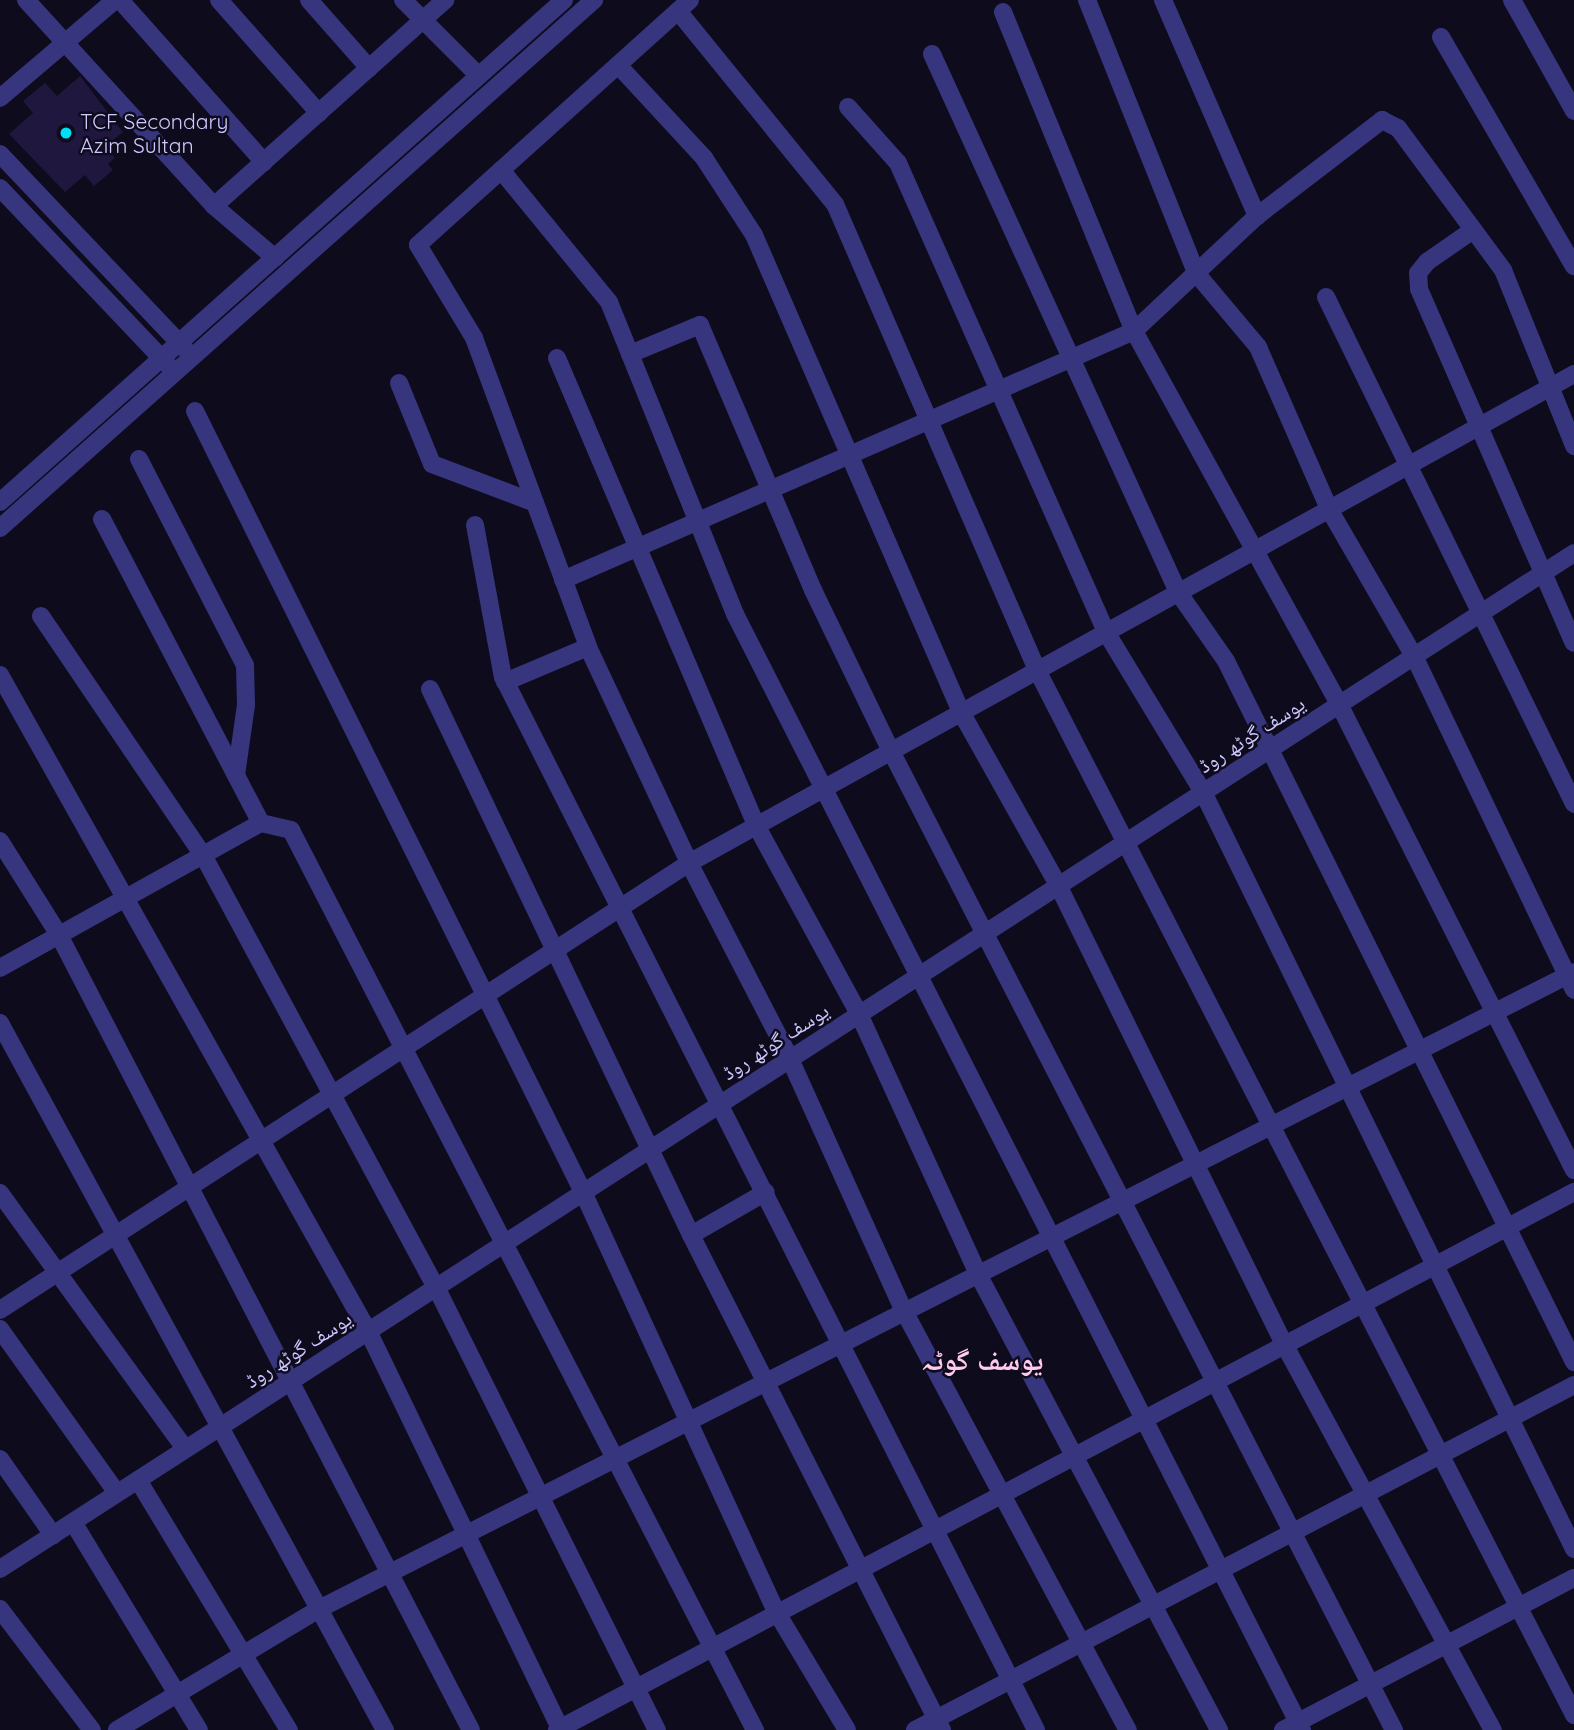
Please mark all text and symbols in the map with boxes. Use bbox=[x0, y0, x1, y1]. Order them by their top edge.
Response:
place label: TCF Secondary Azim Sultan bbox=[80, 108, 228, 158]
marker: TCF Secondary Azim Sultan bbox=[58, 125, 74, 141]
street label: یوسف گوٹھ روڈ bbox=[1193, 690, 1309, 778]
street label: یوسف گوٹھ روڈ bbox=[717, 997, 833, 1085]
street label: یوسف گوٹھ روڈ bbox=[240, 1305, 356, 1393]
district label: یوسف گوٹہ bbox=[921, 1343, 1043, 1377]

